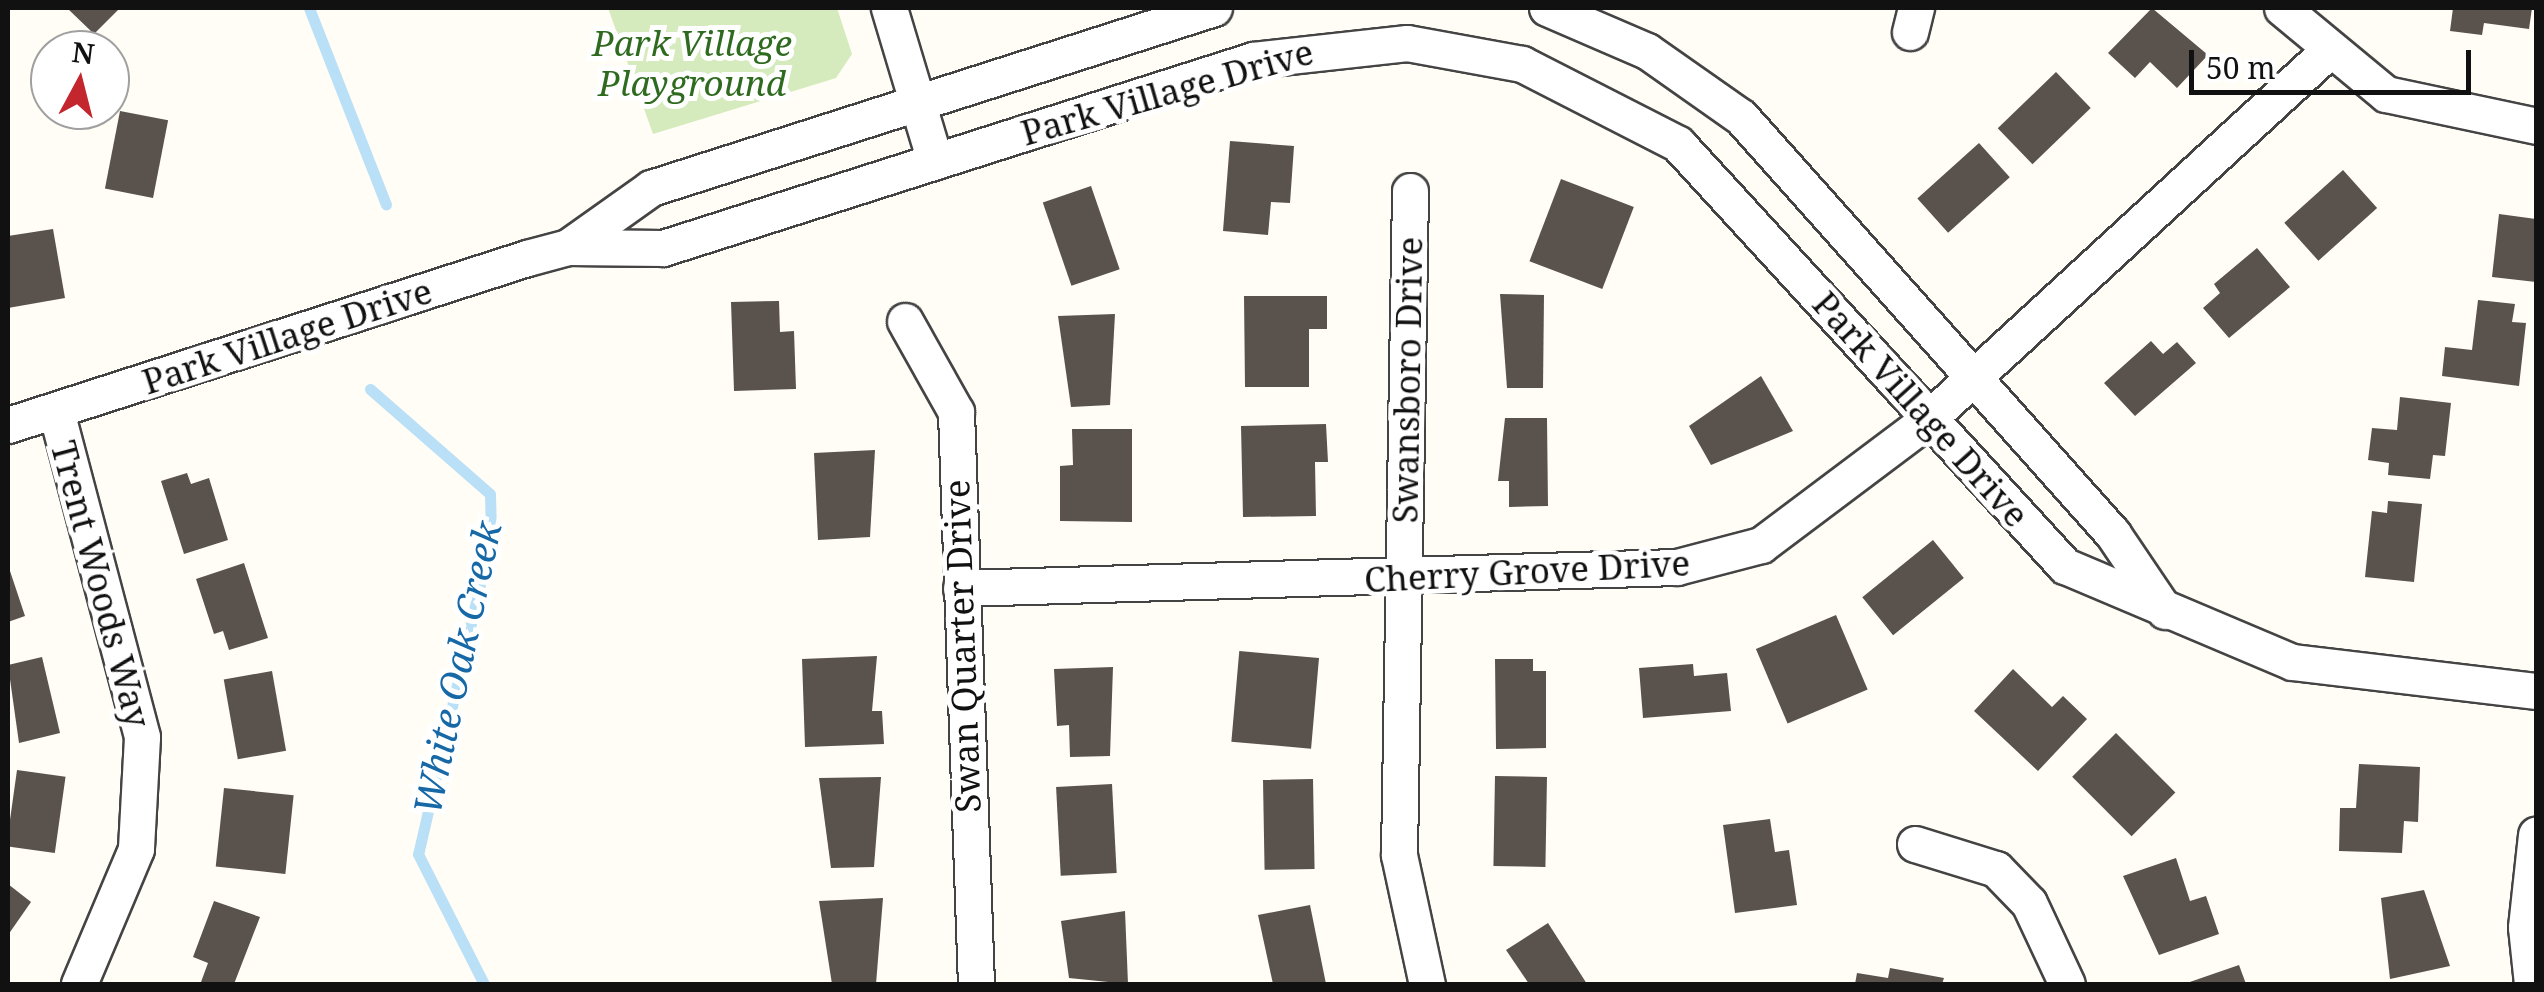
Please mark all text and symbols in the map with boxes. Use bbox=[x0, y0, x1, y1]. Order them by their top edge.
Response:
park label: Park Village Playground bbox=[592, 22, 792, 104]
north arrow bbox=[30, 30, 130, 130]
street label: Park Village Drive bbox=[1016, 30, 1318, 154]
scale bar bbox=[2194, 30, 2476, 92]
text: N bbox=[70, 32, 97, 72]
text: 50 m bbox=[2206, 47, 2276, 88]
street label: Swansboro Drive bbox=[1384, 236, 1430, 524]
street label: Park Village Drive bbox=[137, 269, 437, 403]
street label: Park Village Drive bbox=[1804, 283, 2038, 535]
street label: Trent Woods Way bbox=[43, 436, 159, 732]
street label: Swan Quarter Drive bbox=[935, 479, 989, 813]
water label: White Oak Creek bbox=[404, 517, 510, 819]
street label: Cherry Grove Drive bbox=[1363, 541, 1691, 601]

